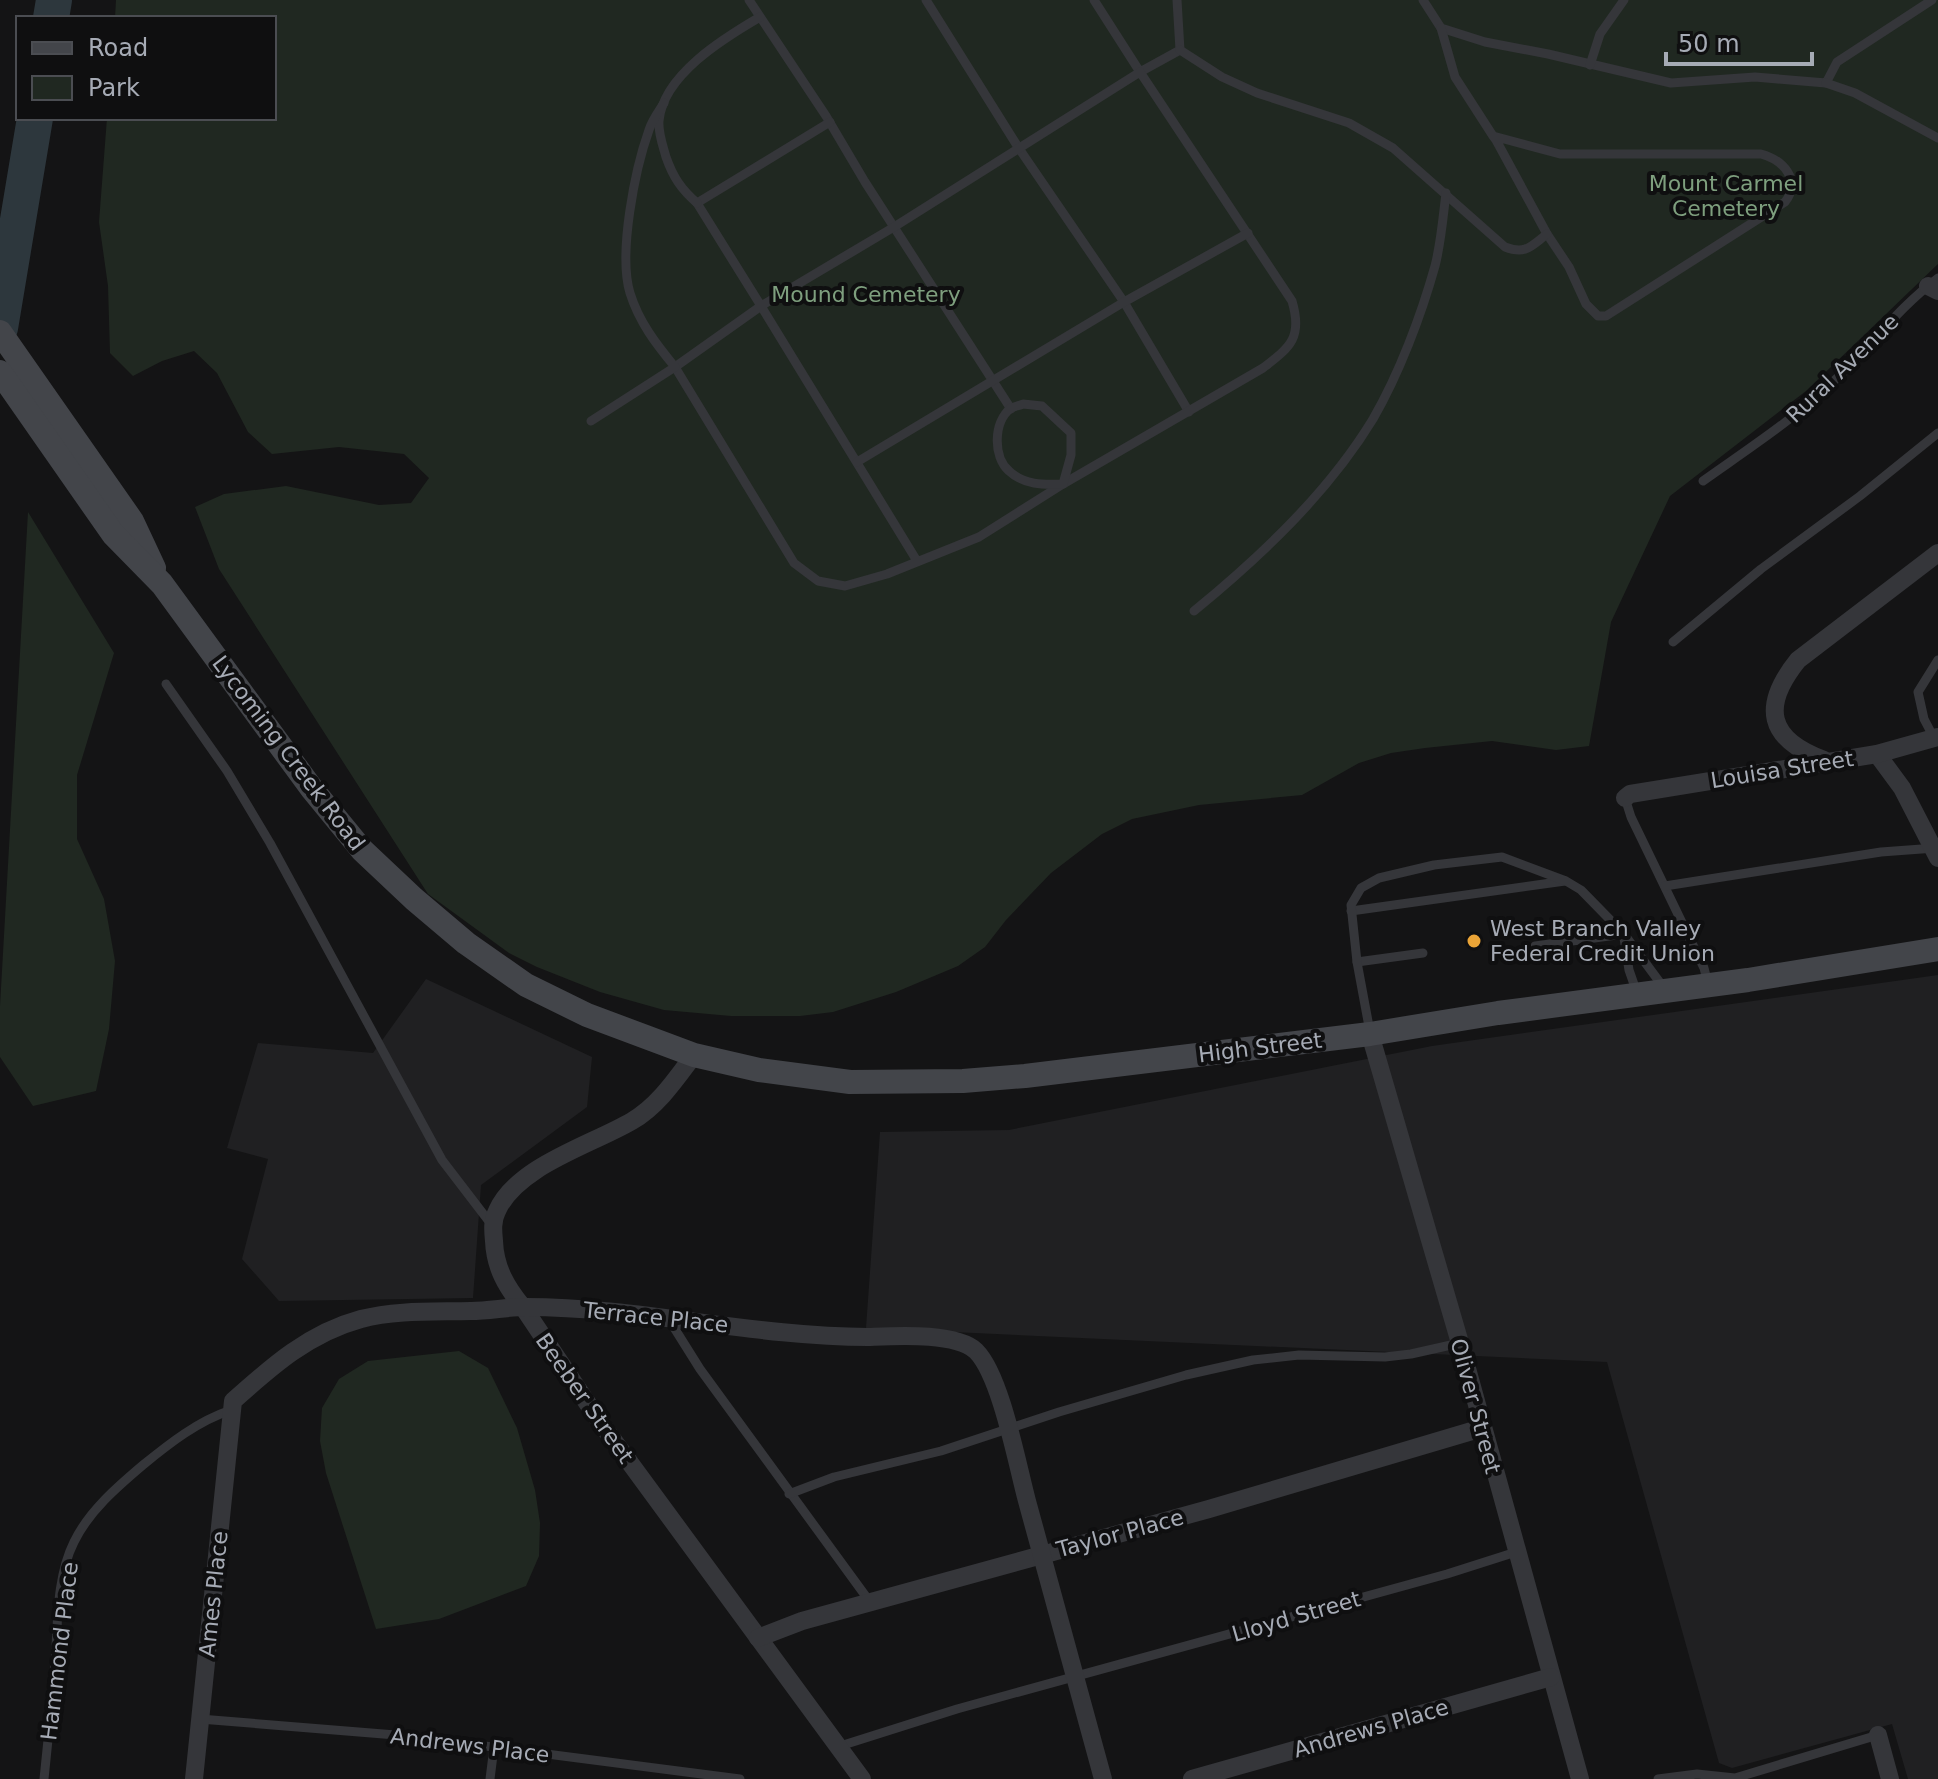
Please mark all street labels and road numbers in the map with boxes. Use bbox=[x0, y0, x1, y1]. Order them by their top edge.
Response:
street label: Rural Avenue bbox=[1781, 309, 1903, 428]
street label: Lycoming Creek Road bbox=[207, 651, 370, 856]
street label: Louisa Street bbox=[1709, 746, 1856, 793]
street label: High Street bbox=[1197, 1027, 1324, 1067]
street label: Terrace Place bbox=[581, 1297, 730, 1338]
street label: Beeber Street bbox=[531, 1329, 639, 1468]
street label: Oliver Street bbox=[1445, 1336, 1506, 1477]
street label: Taylor Place bbox=[1053, 1505, 1186, 1563]
street label: Ames Place bbox=[194, 1530, 233, 1658]
street label: Hammond Place bbox=[36, 1560, 83, 1742]
street label: Lloyd Street bbox=[1229, 1586, 1364, 1647]
street label: Andrews Place bbox=[1291, 1694, 1451, 1763]
street label: Andrews Place bbox=[389, 1723, 551, 1768]

